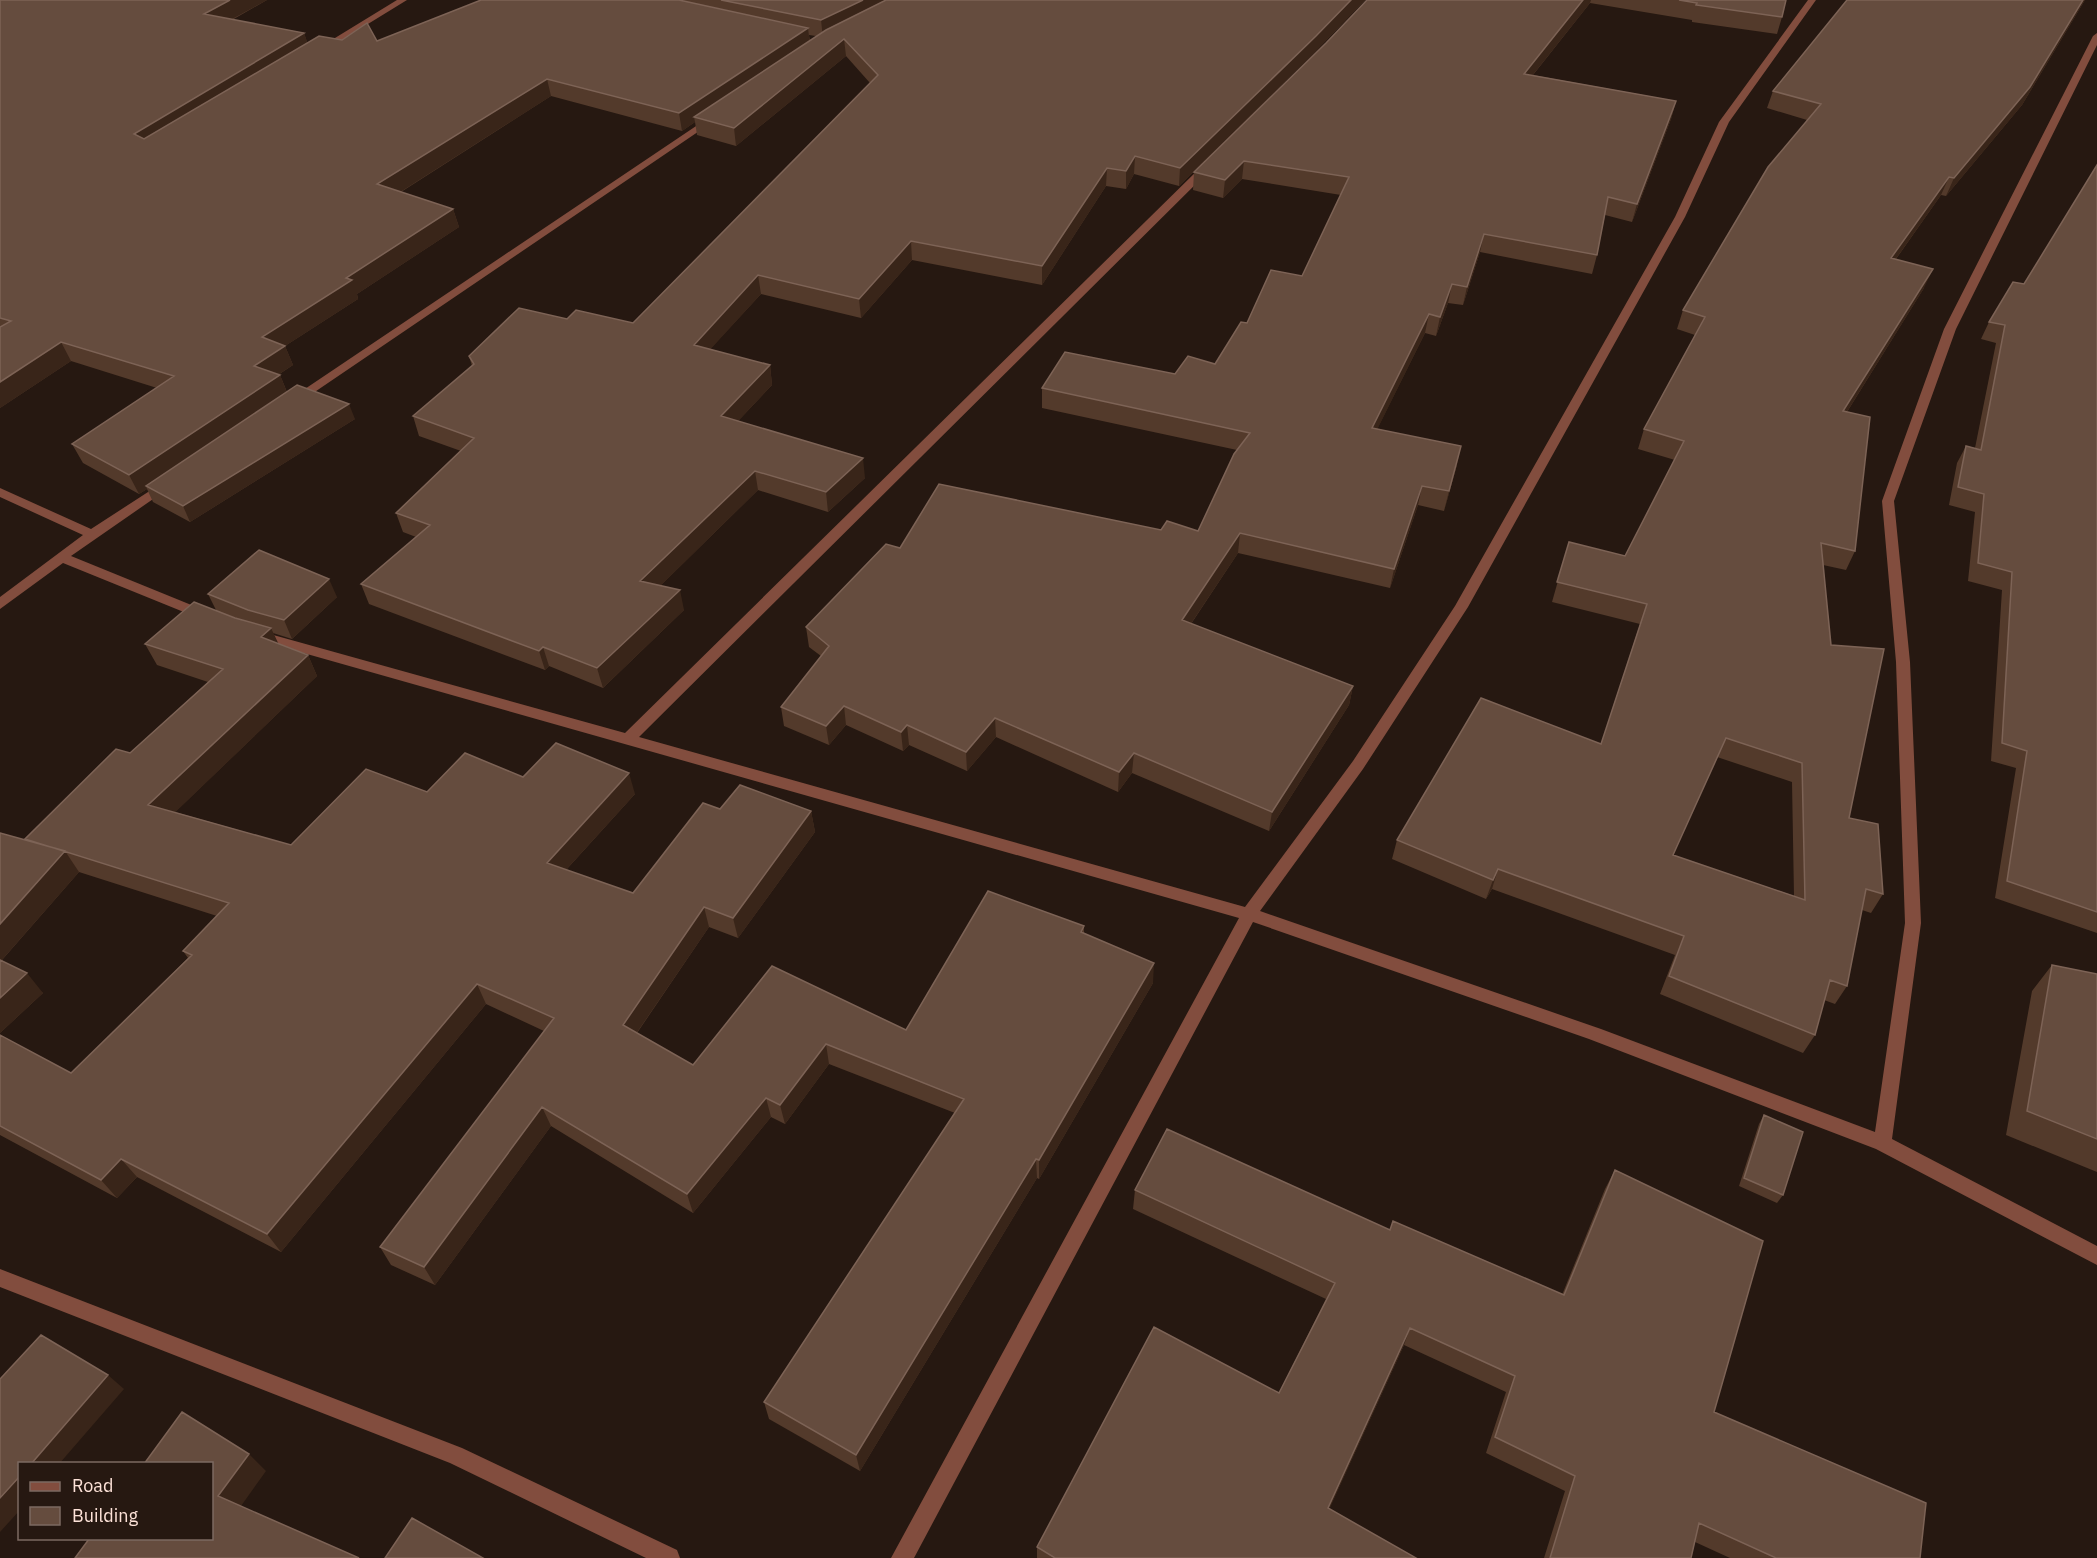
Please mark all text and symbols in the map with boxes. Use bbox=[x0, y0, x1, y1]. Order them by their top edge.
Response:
legend bbox=[18, 1462, 213, 1540]
text: Road bbox=[72, 1474, 113, 1497]
text: Building bbox=[72, 1504, 139, 1527]

